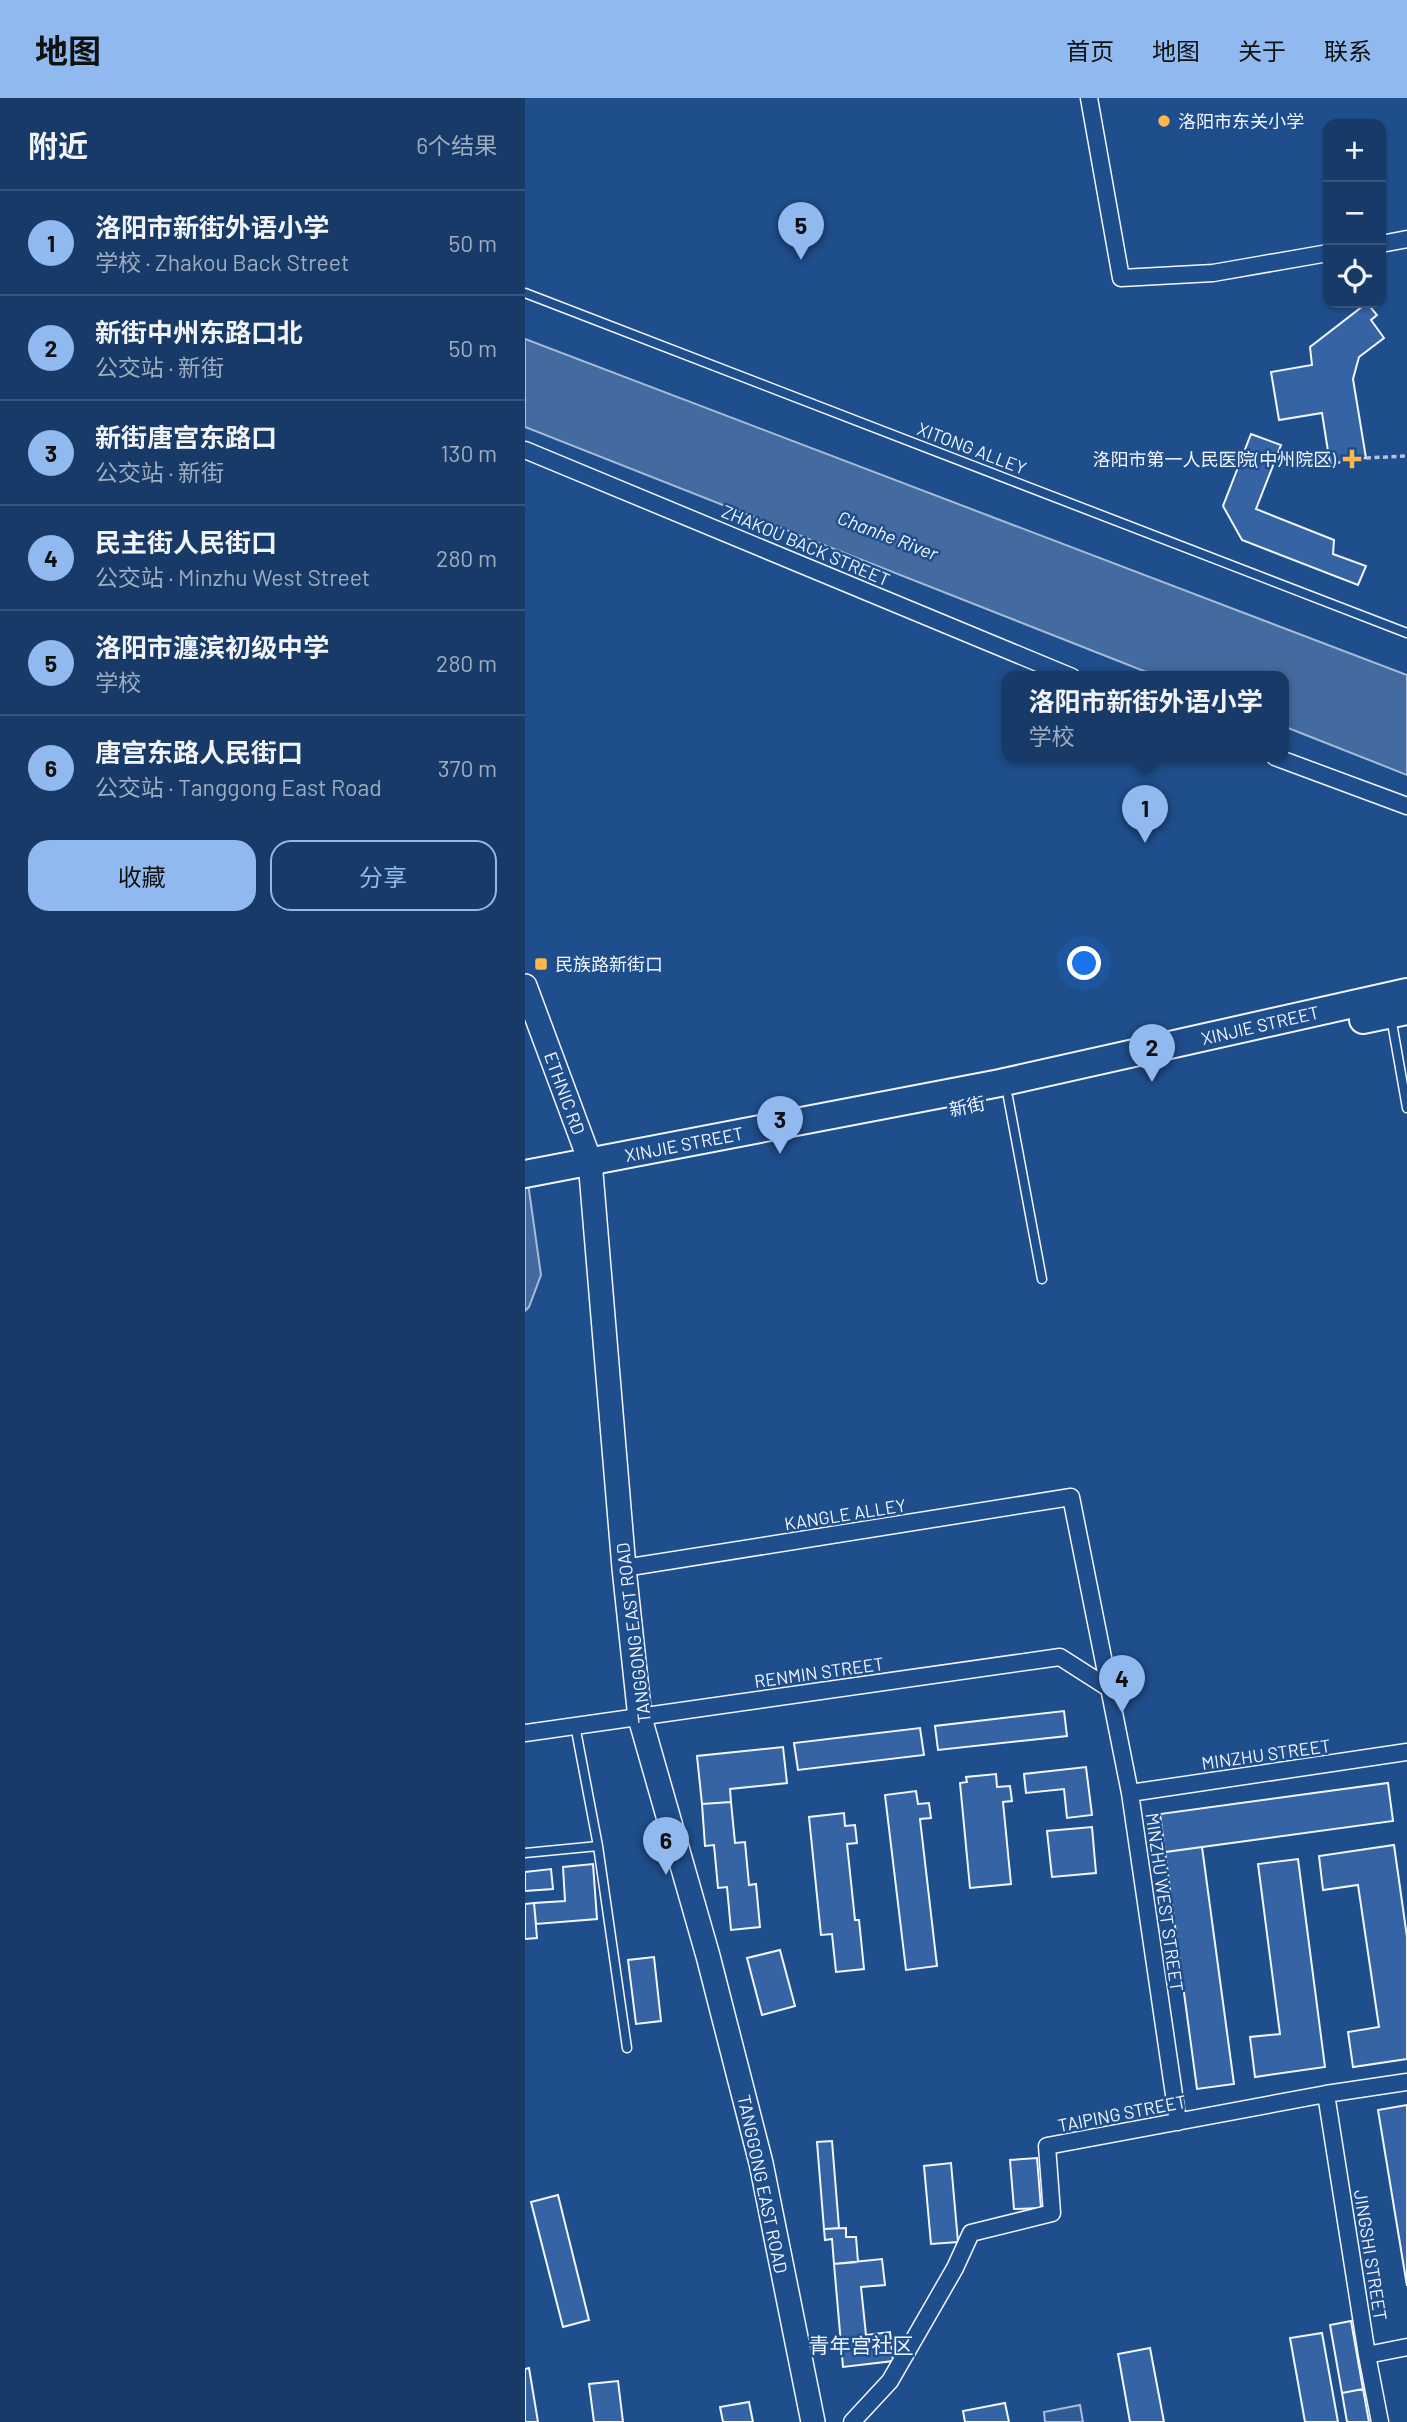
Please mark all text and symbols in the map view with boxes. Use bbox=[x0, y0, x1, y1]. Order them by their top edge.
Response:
text: 地图 bbox=[35, 30, 101, 70]
text: 首页 bbox=[1066, 36, 1114, 65]
text: 地图 bbox=[1152, 36, 1200, 65]
text: 关于 bbox=[1238, 36, 1286, 65]
text: 联系 bbox=[1324, 36, 1372, 65]
place label: 洛阳市东关小学 bbox=[1178, 110, 1304, 132]
marker: 洛阳市东关小学 bbox=[1156, 113, 1172, 129]
map controls bbox=[1323, 119, 1386, 308]
button: + bbox=[1323, 119, 1386, 182]
text: 附近 bbox=[28, 127, 88, 163]
text: 6个结果 bbox=[416, 131, 497, 159]
button: − bbox=[1323, 182, 1386, 245]
pin: 5 bbox=[778, 202, 824, 260]
text: 洛阳市新街外语小学 bbox=[95, 211, 329, 242]
text: 1 bbox=[47, 229, 55, 257]
text: 50 m bbox=[449, 229, 497, 257]
button: locate bbox=[1323, 245, 1386, 308]
text: 学校 · Zhakou Back Street bbox=[95, 248, 349, 276]
text: 新街中州东路口北 bbox=[95, 316, 303, 347]
text: 2 bbox=[45, 334, 57, 362]
text: 50 m bbox=[449, 334, 497, 362]
text: 公交站 · 新街 bbox=[95, 353, 224, 381]
street label: XITONG ALLEY bbox=[914, 417, 1030, 479]
text: 新街唐宫东路口 bbox=[95, 421, 277, 452]
text: 3 bbox=[45, 439, 57, 467]
text: 130 m bbox=[440, 439, 497, 467]
place label: 洛阳市第一人民医院(中州院区) bbox=[1093, 448, 1336, 470]
marker: 洛阳市第一人民医院(中州院区) bbox=[1342, 449, 1362, 469]
text: 公交站 · 新街 bbox=[95, 458, 224, 486]
street label: ZHAKOU BACK STREET bbox=[719, 500, 893, 590]
water label: Chanhe River bbox=[835, 505, 943, 565]
text: 民主街人民街口 bbox=[95, 526, 277, 557]
text: 4 bbox=[44, 544, 58, 572]
text: 280 m bbox=[436, 544, 497, 572]
text: 公交站 · Minzhu West Street bbox=[95, 563, 370, 591]
text: 洛阳市瀍滨初级中学 bbox=[95, 631, 329, 662]
text: 5 bbox=[45, 649, 57, 677]
text: 280 m bbox=[436, 649, 497, 677]
text: 学校 bbox=[95, 668, 141, 696]
popup bbox=[1002, 671, 1289, 762]
text: 洛阳市新街外语小学 bbox=[1028, 685, 1263, 716]
text: 学校 bbox=[1028, 722, 1074, 750]
text: 唐宫东路人民街口 bbox=[95, 736, 303, 767]
text: 6 bbox=[45, 754, 57, 782]
text: 370 m bbox=[438, 754, 497, 782]
text: 公交站 · Tanggong East Road bbox=[95, 773, 382, 801]
pin: 1 bbox=[1122, 785, 1168, 843]
button: 收藏 bbox=[28, 840, 256, 911]
button: 分享 bbox=[270, 840, 497, 911]
your location bbox=[1067, 946, 1101, 980]
place label: 民族路新街口 bbox=[555, 953, 663, 975]
marker: 民族路新街口 bbox=[533, 956, 549, 972]
street label: XINJIE STREET bbox=[1199, 1001, 1321, 1049]
pin: 2 bbox=[1129, 1024, 1175, 1082]
street label: ETHNIC RD bbox=[540, 1049, 590, 1137]
street label: 新街 bbox=[947, 1091, 987, 1121]
pin: 3 bbox=[757, 1096, 803, 1154]
street label: XINJIE STREET bbox=[623, 1122, 745, 1166]
street label: KANGLE ALLEY bbox=[783, 1494, 907, 1534]
street label: TANGGONG EAST ROAD bbox=[611, 1541, 655, 1725]
street label: RENMIN STREET bbox=[753, 1652, 885, 1692]
pin: 4 bbox=[1099, 1655, 1145, 1713]
street label: MINZHU STREET bbox=[1200, 1734, 1332, 1774]
street label: MINZHU WEST STREET bbox=[1142, 1811, 1188, 1993]
pin: 6 bbox=[643, 1817, 689, 1875]
street label: TAIPING STREET bbox=[1056, 2090, 1188, 2136]
street label: TANGGONG EAST ROAD bbox=[733, 2093, 793, 2275]
street label: JINGSHI STREET bbox=[1350, 2188, 1392, 2322]
district label: 青年宫社区 bbox=[809, 2332, 914, 2357]

